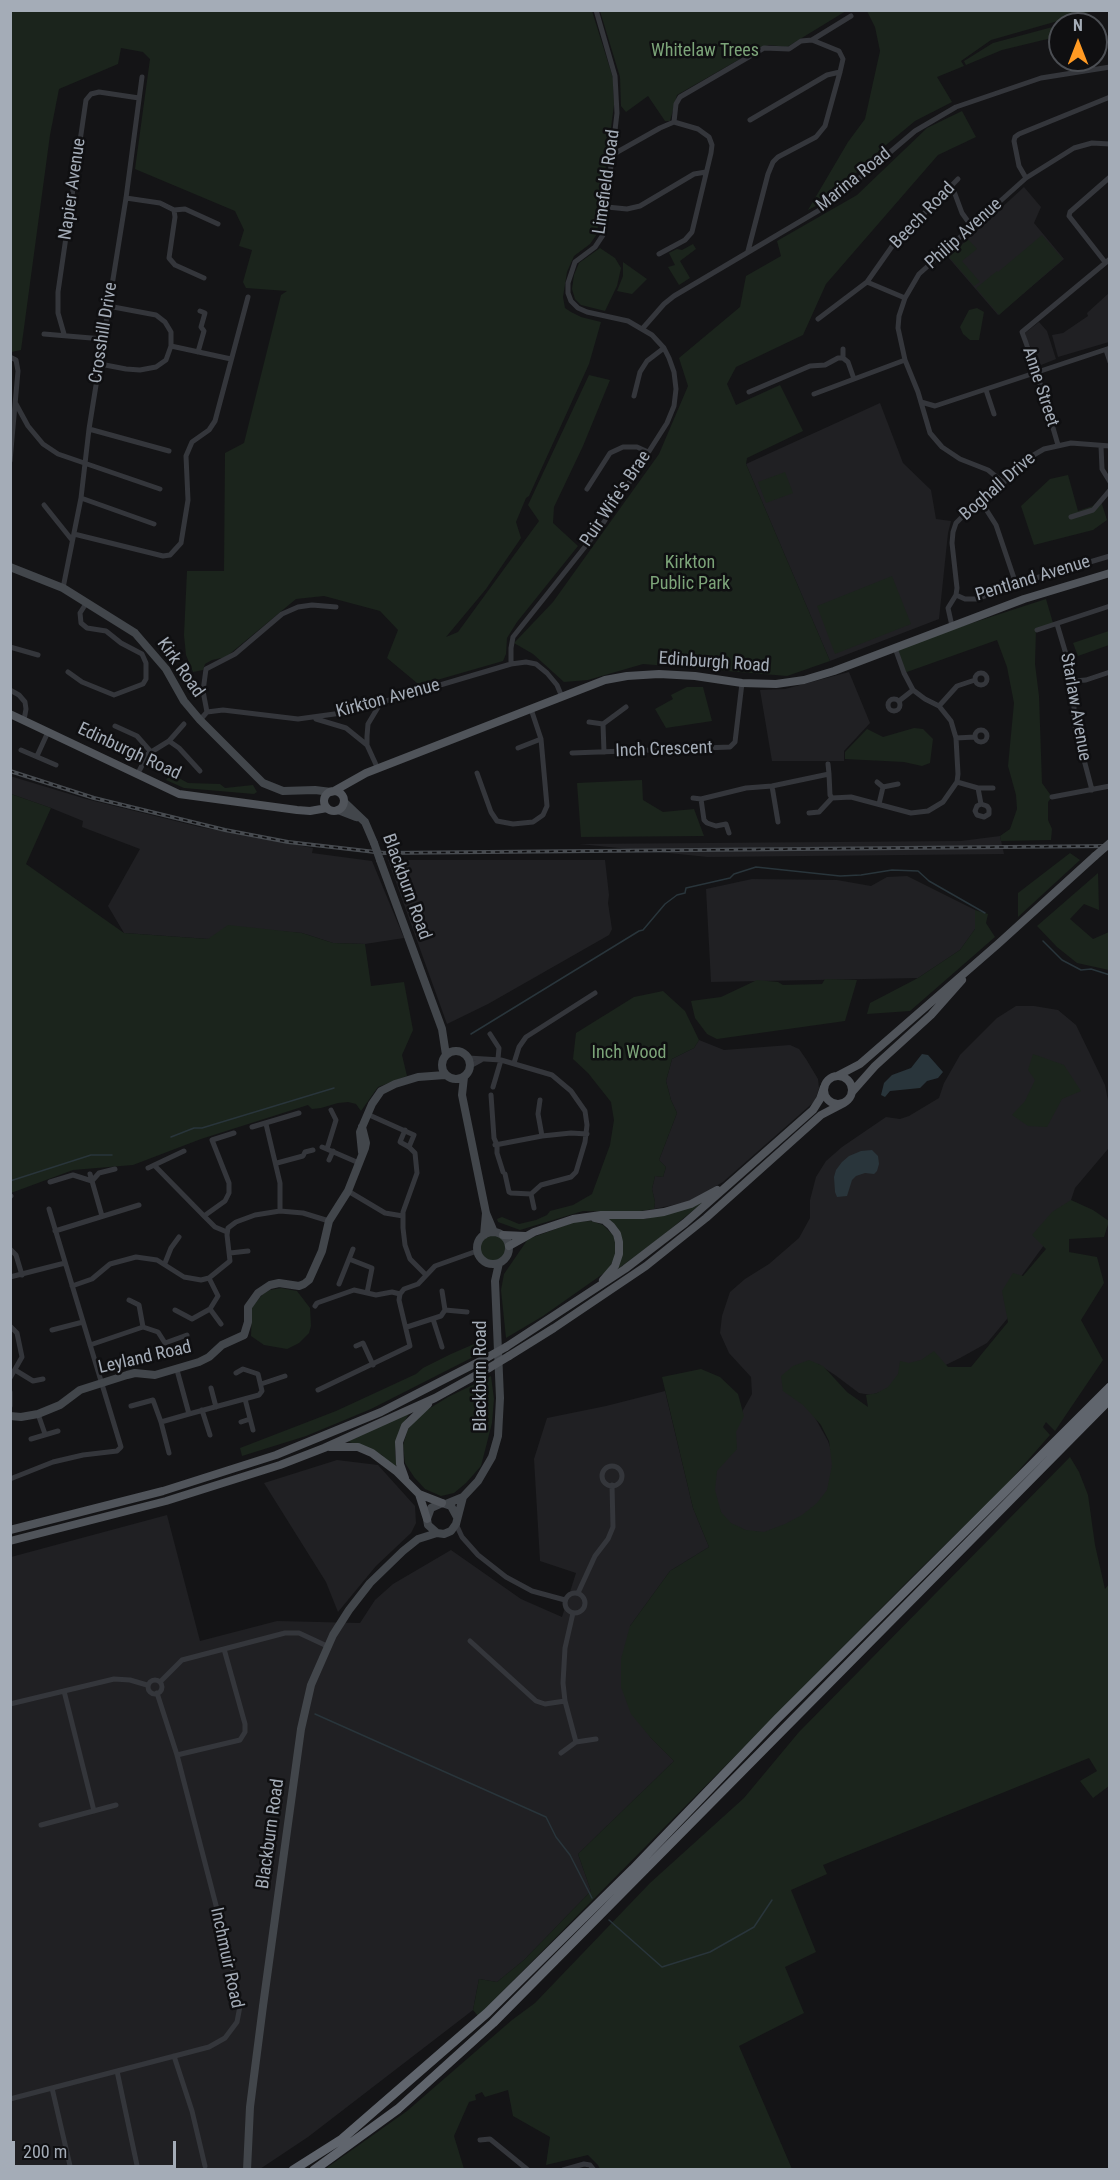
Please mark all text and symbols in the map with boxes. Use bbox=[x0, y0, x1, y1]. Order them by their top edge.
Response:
north arrow bbox=[1048, 12, 1108, 72]
text: N bbox=[1073, 16, 1083, 35]
park label: Whitelaw Trees bbox=[651, 40, 759, 62]
street label: Limefield Road bbox=[589, 128, 625, 236]
street label: Napier Avenue bbox=[55, 137, 91, 241]
street label: Marina Road bbox=[812, 143, 896, 217]
street label: Beech Road bbox=[886, 178, 960, 254]
street label: Philip Avenue bbox=[921, 194, 1007, 274]
street label: Crosshill Drive bbox=[85, 281, 123, 385]
street label: Anne Street bbox=[1017, 344, 1063, 430]
street label: Puir Wife's Brae bbox=[576, 447, 656, 551]
street label: Boghall Drive bbox=[956, 448, 1040, 526]
street label: Pentland Avenue bbox=[973, 551, 1093, 607]
park label: Kirkton Public Park bbox=[650, 552, 730, 594]
street label: Kirk Road bbox=[152, 634, 208, 702]
street label: Edinburgh Road bbox=[658, 648, 770, 678]
street label: Starlaw Avenue bbox=[1055, 651, 1095, 763]
street label: Kirkton Avenue bbox=[334, 675, 442, 723]
street label: Edinburgh Road bbox=[74, 719, 184, 785]
street label: Inch Crescent bbox=[615, 738, 713, 762]
street label: Blackburn Road bbox=[377, 831, 435, 943]
park label: Inch Wood bbox=[592, 1042, 666, 1064]
street label: Blackburn Road bbox=[470, 1320, 492, 1432]
street label: Leyland Road bbox=[96, 1337, 194, 1379]
street label: Blackburn Road bbox=[253, 1778, 289, 1890]
street label: Inchmuir Road bbox=[205, 1906, 247, 2010]
scale bar bbox=[15, 2129, 178, 2167]
text: 200 m bbox=[23, 2141, 67, 2162]

